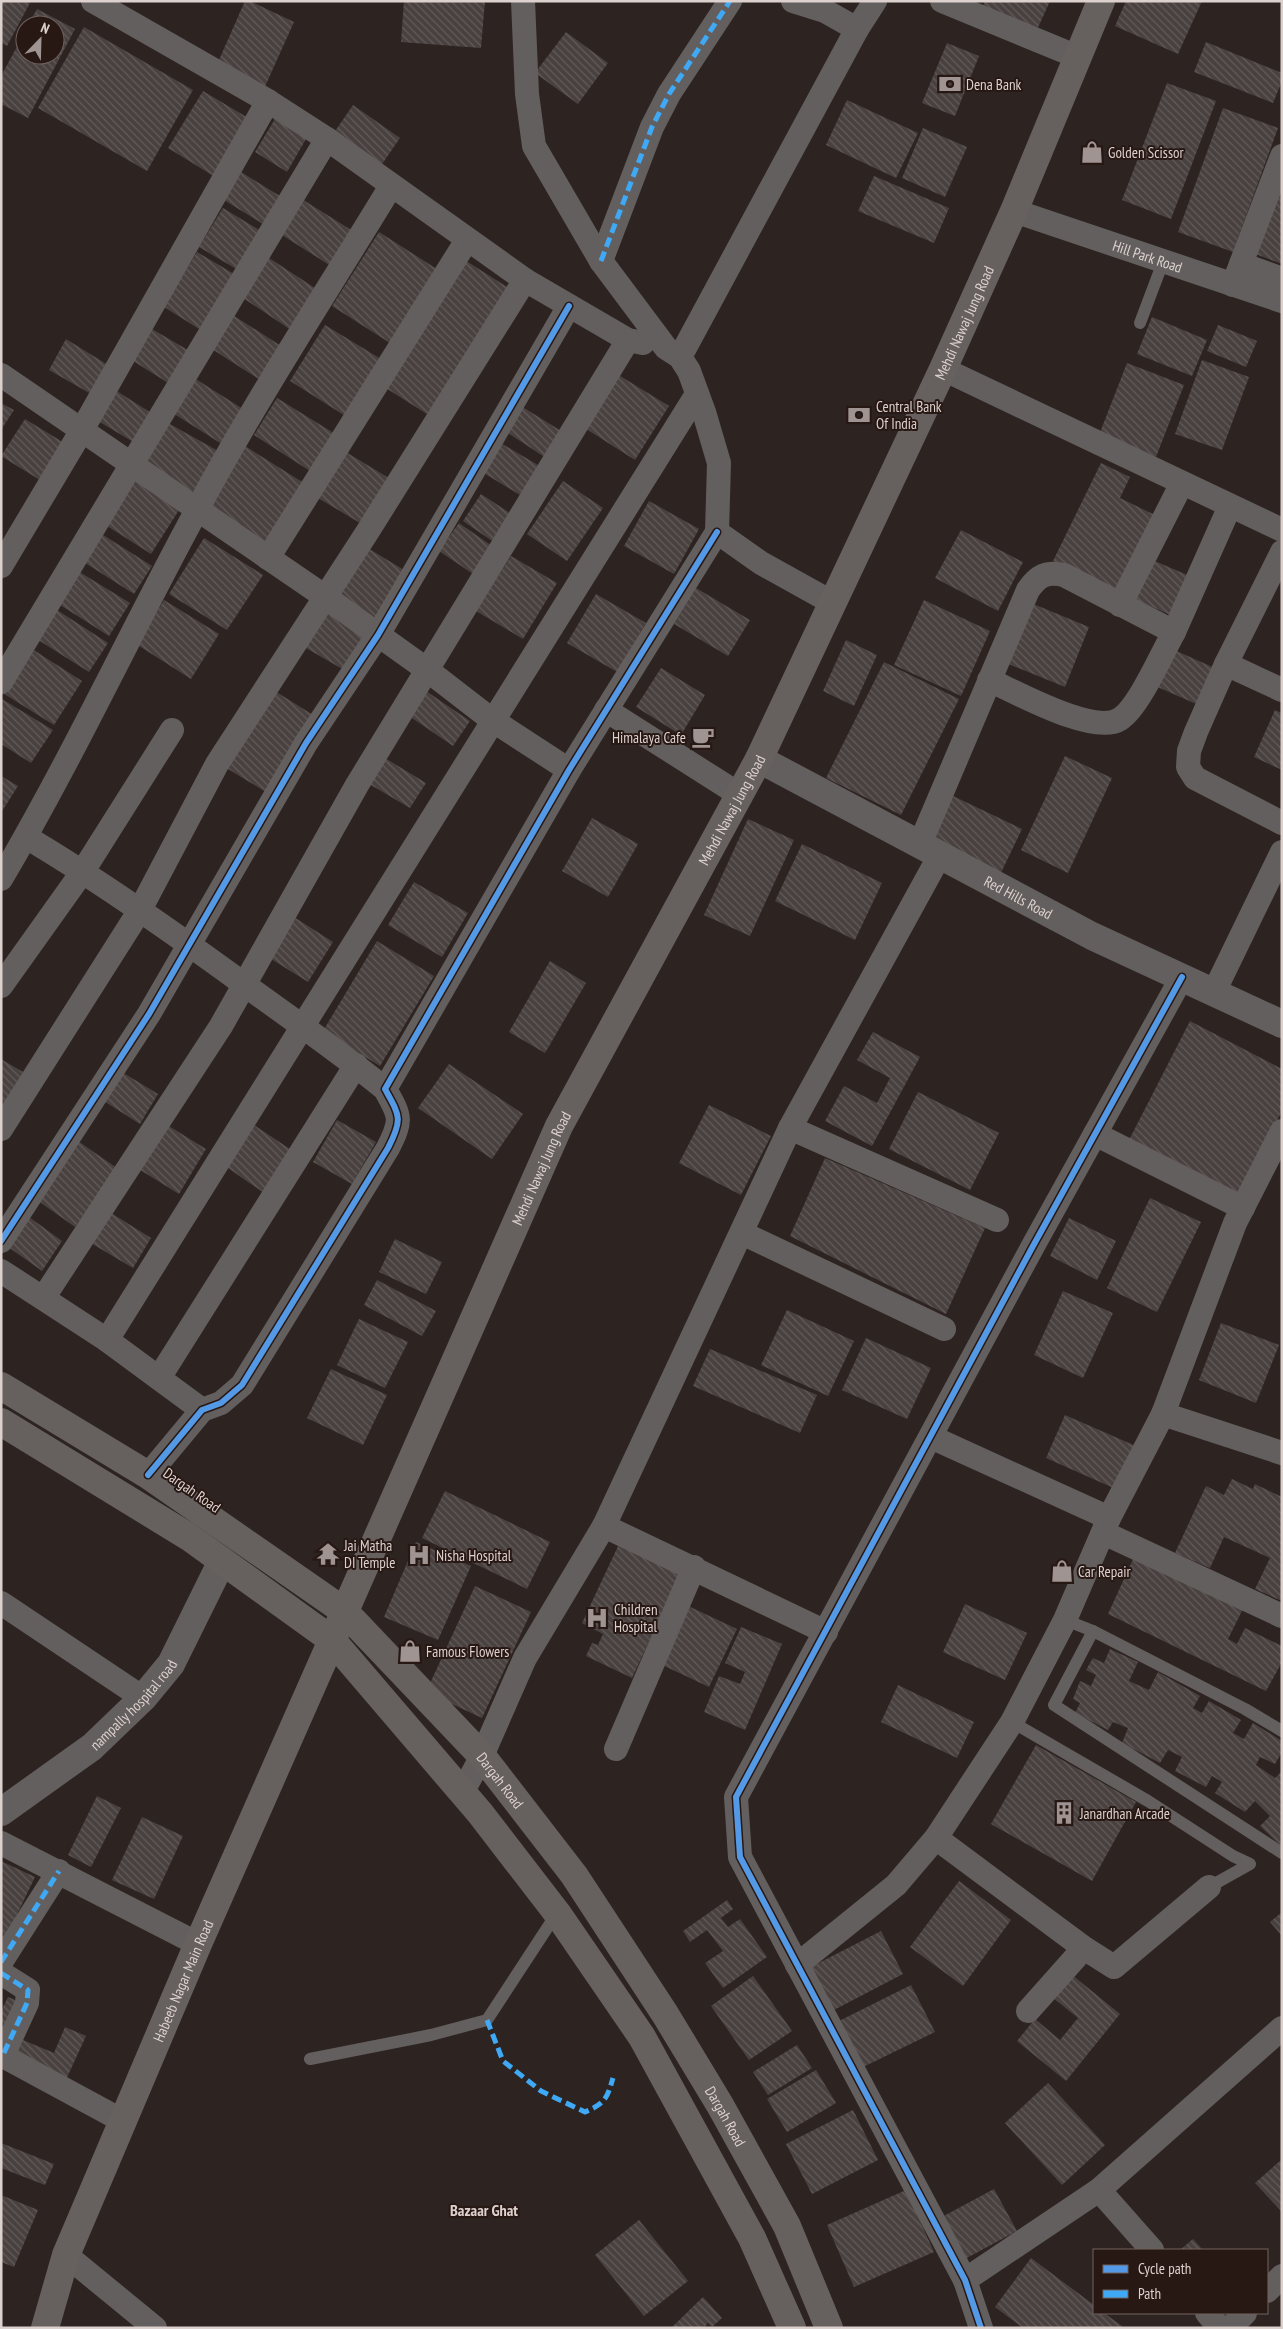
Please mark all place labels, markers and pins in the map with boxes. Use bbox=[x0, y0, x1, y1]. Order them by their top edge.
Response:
bank icon: Dena Bank bbox=[937, 71, 963, 97]
place label: Dena Bank bbox=[966, 75, 1021, 94]
shop icon: Golden Scissor bbox=[1079, 139, 1105, 165]
place label: Golden Scissor bbox=[1108, 143, 1184, 162]
place label: Central Bank Of India bbox=[876, 397, 942, 433]
bank icon: Central Bank Of India bbox=[846, 402, 872, 428]
cafe icon: Himalaya Cafe bbox=[690, 724, 716, 750]
place label: Himalaya Cafe bbox=[612, 728, 686, 747]
place label: Jai Matha DI Temple bbox=[343, 1536, 396, 1572]
temple icon: Jai Matha DI Temple bbox=[315, 1541, 341, 1567]
hospital icon: Nisha Hospital bbox=[406, 1542, 432, 1568]
place label: Nisha Hospital bbox=[436, 1546, 512, 1565]
shop icon: Car Repair bbox=[1049, 1558, 1075, 1584]
place label: Car Repair bbox=[1078, 1562, 1132, 1581]
place label: Children Hospital bbox=[614, 1600, 658, 1636]
hospital icon: Children Hospital bbox=[584, 1605, 610, 1631]
shop icon: Famous Flowers bbox=[397, 1638, 423, 1664]
place label: Famous Flowers bbox=[426, 1642, 509, 1661]
building icon: Janardhan Arcade bbox=[1051, 1800, 1077, 1826]
place label: Janardhan Arcade bbox=[1079, 1804, 1170, 1823]

